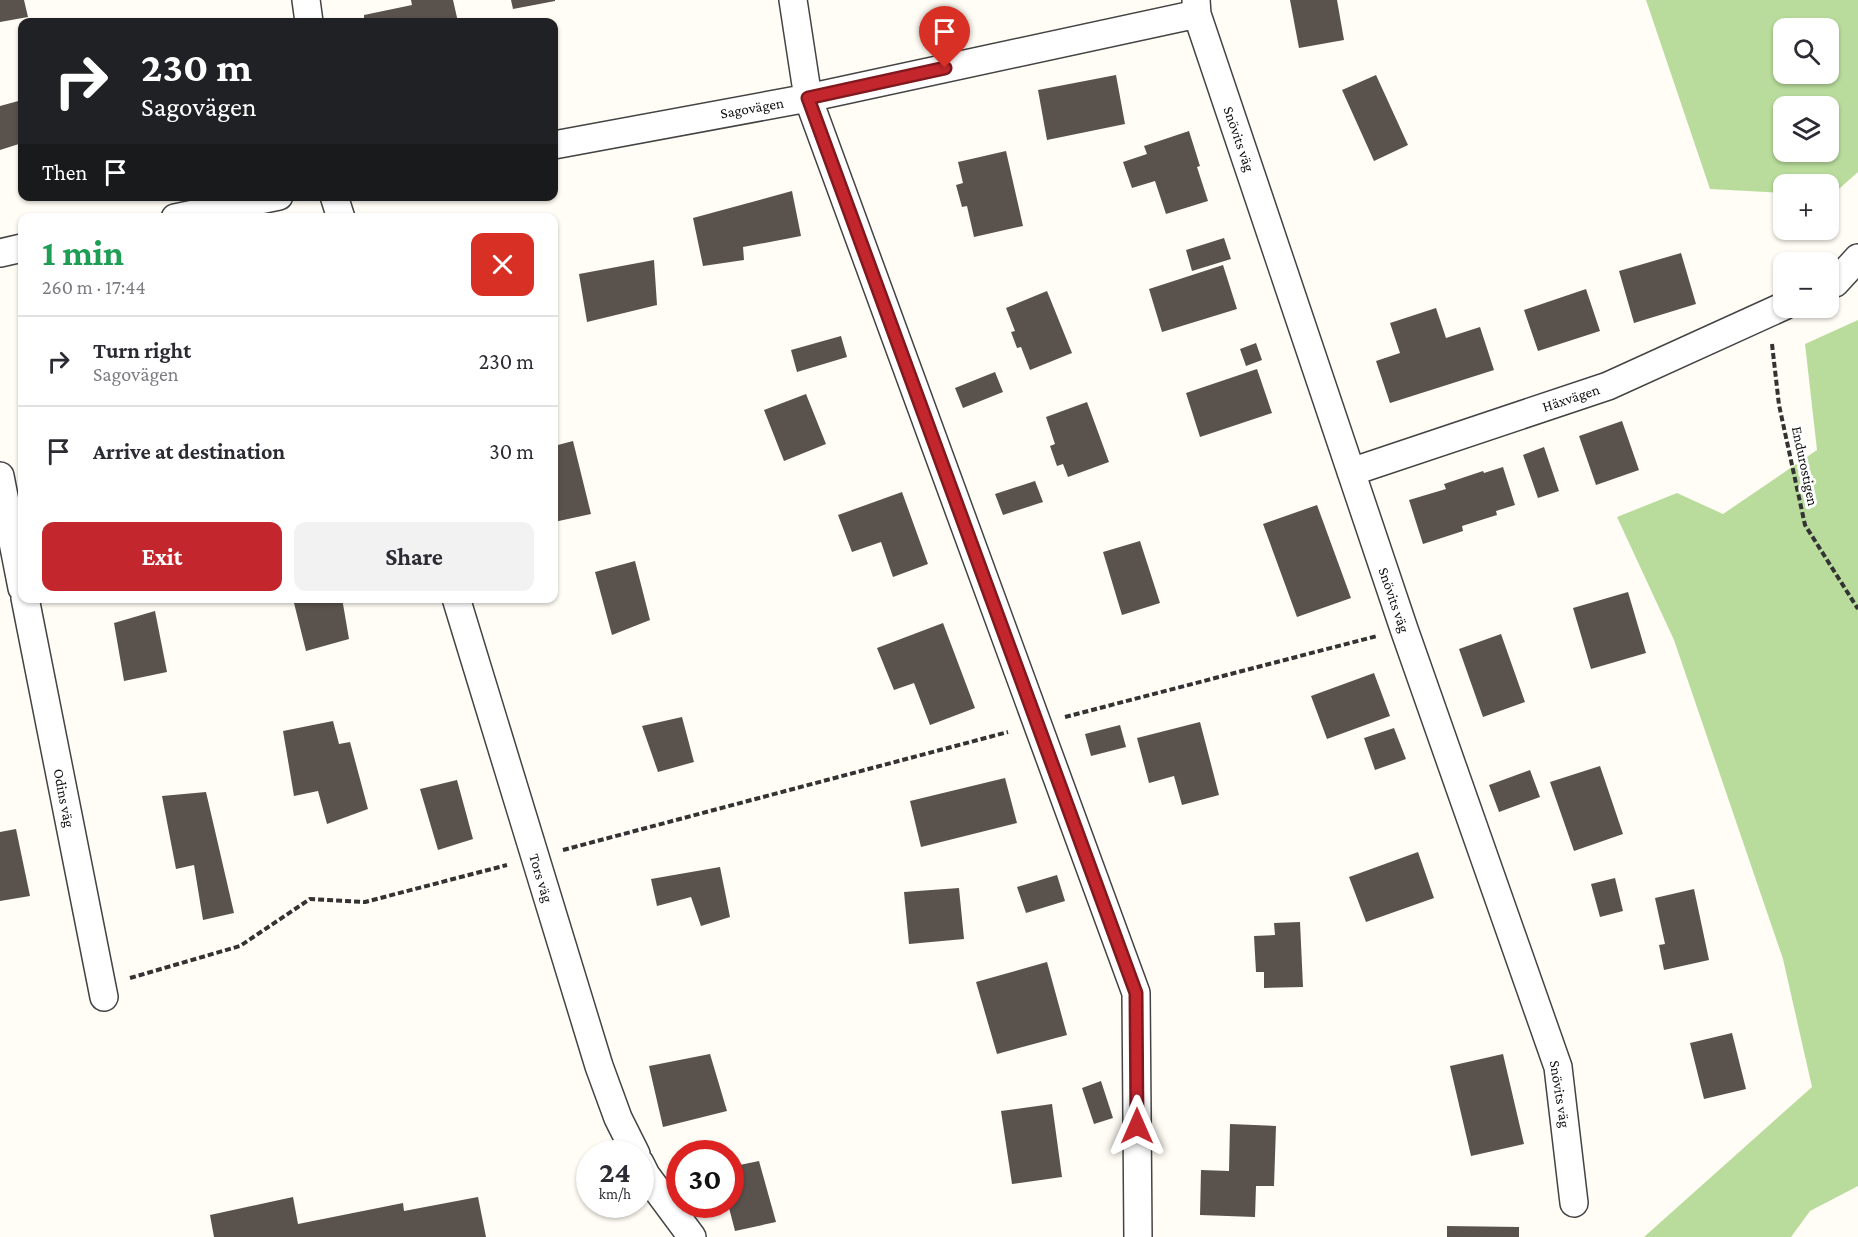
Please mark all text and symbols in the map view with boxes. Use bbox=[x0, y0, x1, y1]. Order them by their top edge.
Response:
pin bbox=[919, 6, 970, 68]
icon: arrive bbox=[928, 15, 961, 48]
map controls bbox=[1773, 18, 1839, 318]
button: search bbox=[1773, 18, 1839, 84]
icon: right bbox=[42, 42, 120, 120]
text: 230 m bbox=[141, 43, 252, 90]
text: Sagovägen bbox=[141, 92, 256, 122]
street label: Sagovägen bbox=[719, 95, 785, 122]
button: layers bbox=[1773, 96, 1839, 162]
street label: Snövits väg bbox=[1219, 104, 1258, 174]
icon: arrive bbox=[99, 156, 132, 189]
text: Then bbox=[42, 160, 87, 185]
button: + bbox=[1773, 174, 1839, 240]
text: 1 min bbox=[42, 233, 124, 273]
button: close bbox=[471, 233, 534, 296]
button: − bbox=[1773, 252, 1839, 318]
text: 260 m · 17:44 bbox=[42, 276, 146, 298]
text: Turn right bbox=[93, 338, 191, 363]
icon: right bbox=[42, 345, 75, 378]
text: 230 m bbox=[479, 349, 534, 374]
text: Sagovägen bbox=[93, 363, 179, 385]
street label: Häxvägen bbox=[1540, 381, 1602, 416]
street label: Endurostigen bbox=[1788, 425, 1821, 508]
icon: arrive bbox=[42, 435, 75, 468]
text: Arrive at destination bbox=[93, 439, 285, 464]
text: 30 m bbox=[489, 439, 534, 464]
button: Exit bbox=[42, 522, 282, 591]
button: Share bbox=[294, 522, 534, 591]
street label: Snövits väg bbox=[1374, 565, 1413, 635]
street label: Odins väg bbox=[49, 767, 78, 829]
street label: Tors väg bbox=[525, 852, 556, 905]
street label: Snövits väg bbox=[1546, 1059, 1573, 1129]
position arrow bbox=[1105, 1094, 1169, 1158]
speed limit sign: 30 bbox=[666, 1140, 744, 1218]
text: 24 bbox=[599, 1155, 631, 1188]
text: km/h bbox=[599, 1186, 631, 1202]

